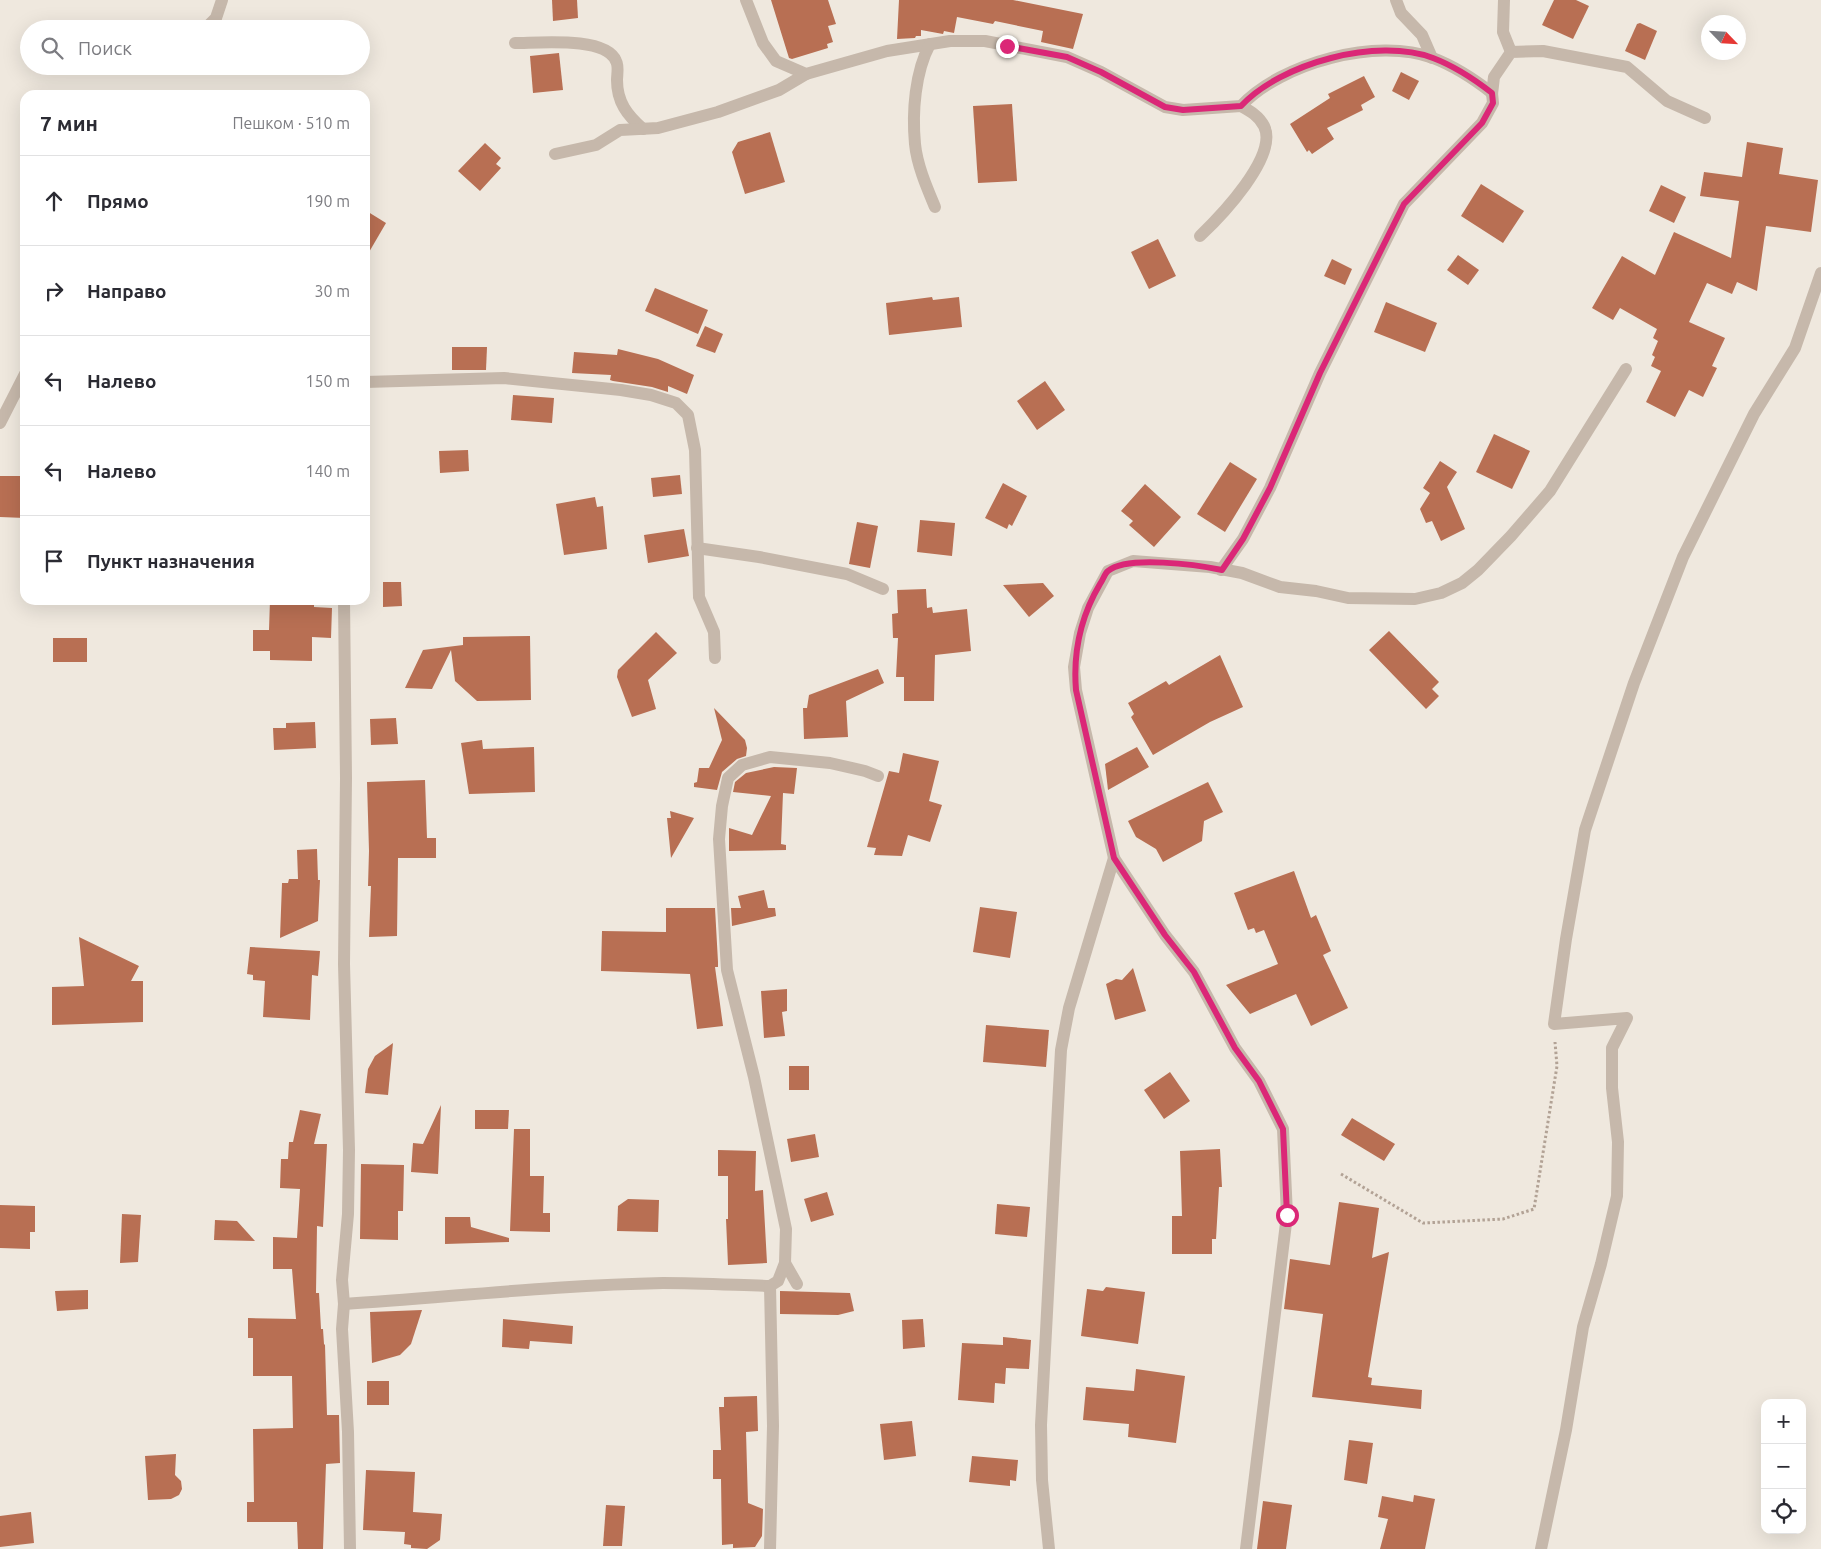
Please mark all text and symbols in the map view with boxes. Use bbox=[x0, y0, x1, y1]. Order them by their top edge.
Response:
north arrow bbox=[1701, 15, 1746, 60]
search box bbox=[20, 20, 370, 75]
icon: search bbox=[38, 34, 66, 62]
route end bbox=[996, 35, 1019, 58]
text: Поиск bbox=[78, 37, 132, 59]
text: 7 мин bbox=[40, 111, 98, 135]
text: Пешком · 510 m bbox=[232, 114, 350, 132]
icon: ahead bbox=[40, 187, 68, 215]
text: Прямо bbox=[87, 190, 149, 212]
text: 190 m bbox=[305, 192, 350, 210]
icon: right bbox=[40, 277, 68, 305]
text: Направо bbox=[87, 280, 167, 302]
text: 30 m bbox=[314, 282, 350, 300]
icon: left bbox=[40, 367, 68, 395]
text: Налево bbox=[87, 370, 156, 392]
text: 150 m bbox=[305, 372, 350, 390]
icon: left bbox=[40, 457, 68, 485]
text: Налево bbox=[87, 460, 156, 482]
text: 140 m bbox=[305, 462, 350, 480]
icon: arrive bbox=[40, 547, 68, 575]
text: Пункт назначения bbox=[87, 550, 255, 572]
route start bbox=[1276, 1204, 1299, 1227]
map controls bbox=[1761, 1399, 1806, 1534]
button: + bbox=[1761, 1399, 1806, 1444]
button: − bbox=[1761, 1444, 1806, 1489]
button: locate bbox=[1761, 1489, 1806, 1534]

